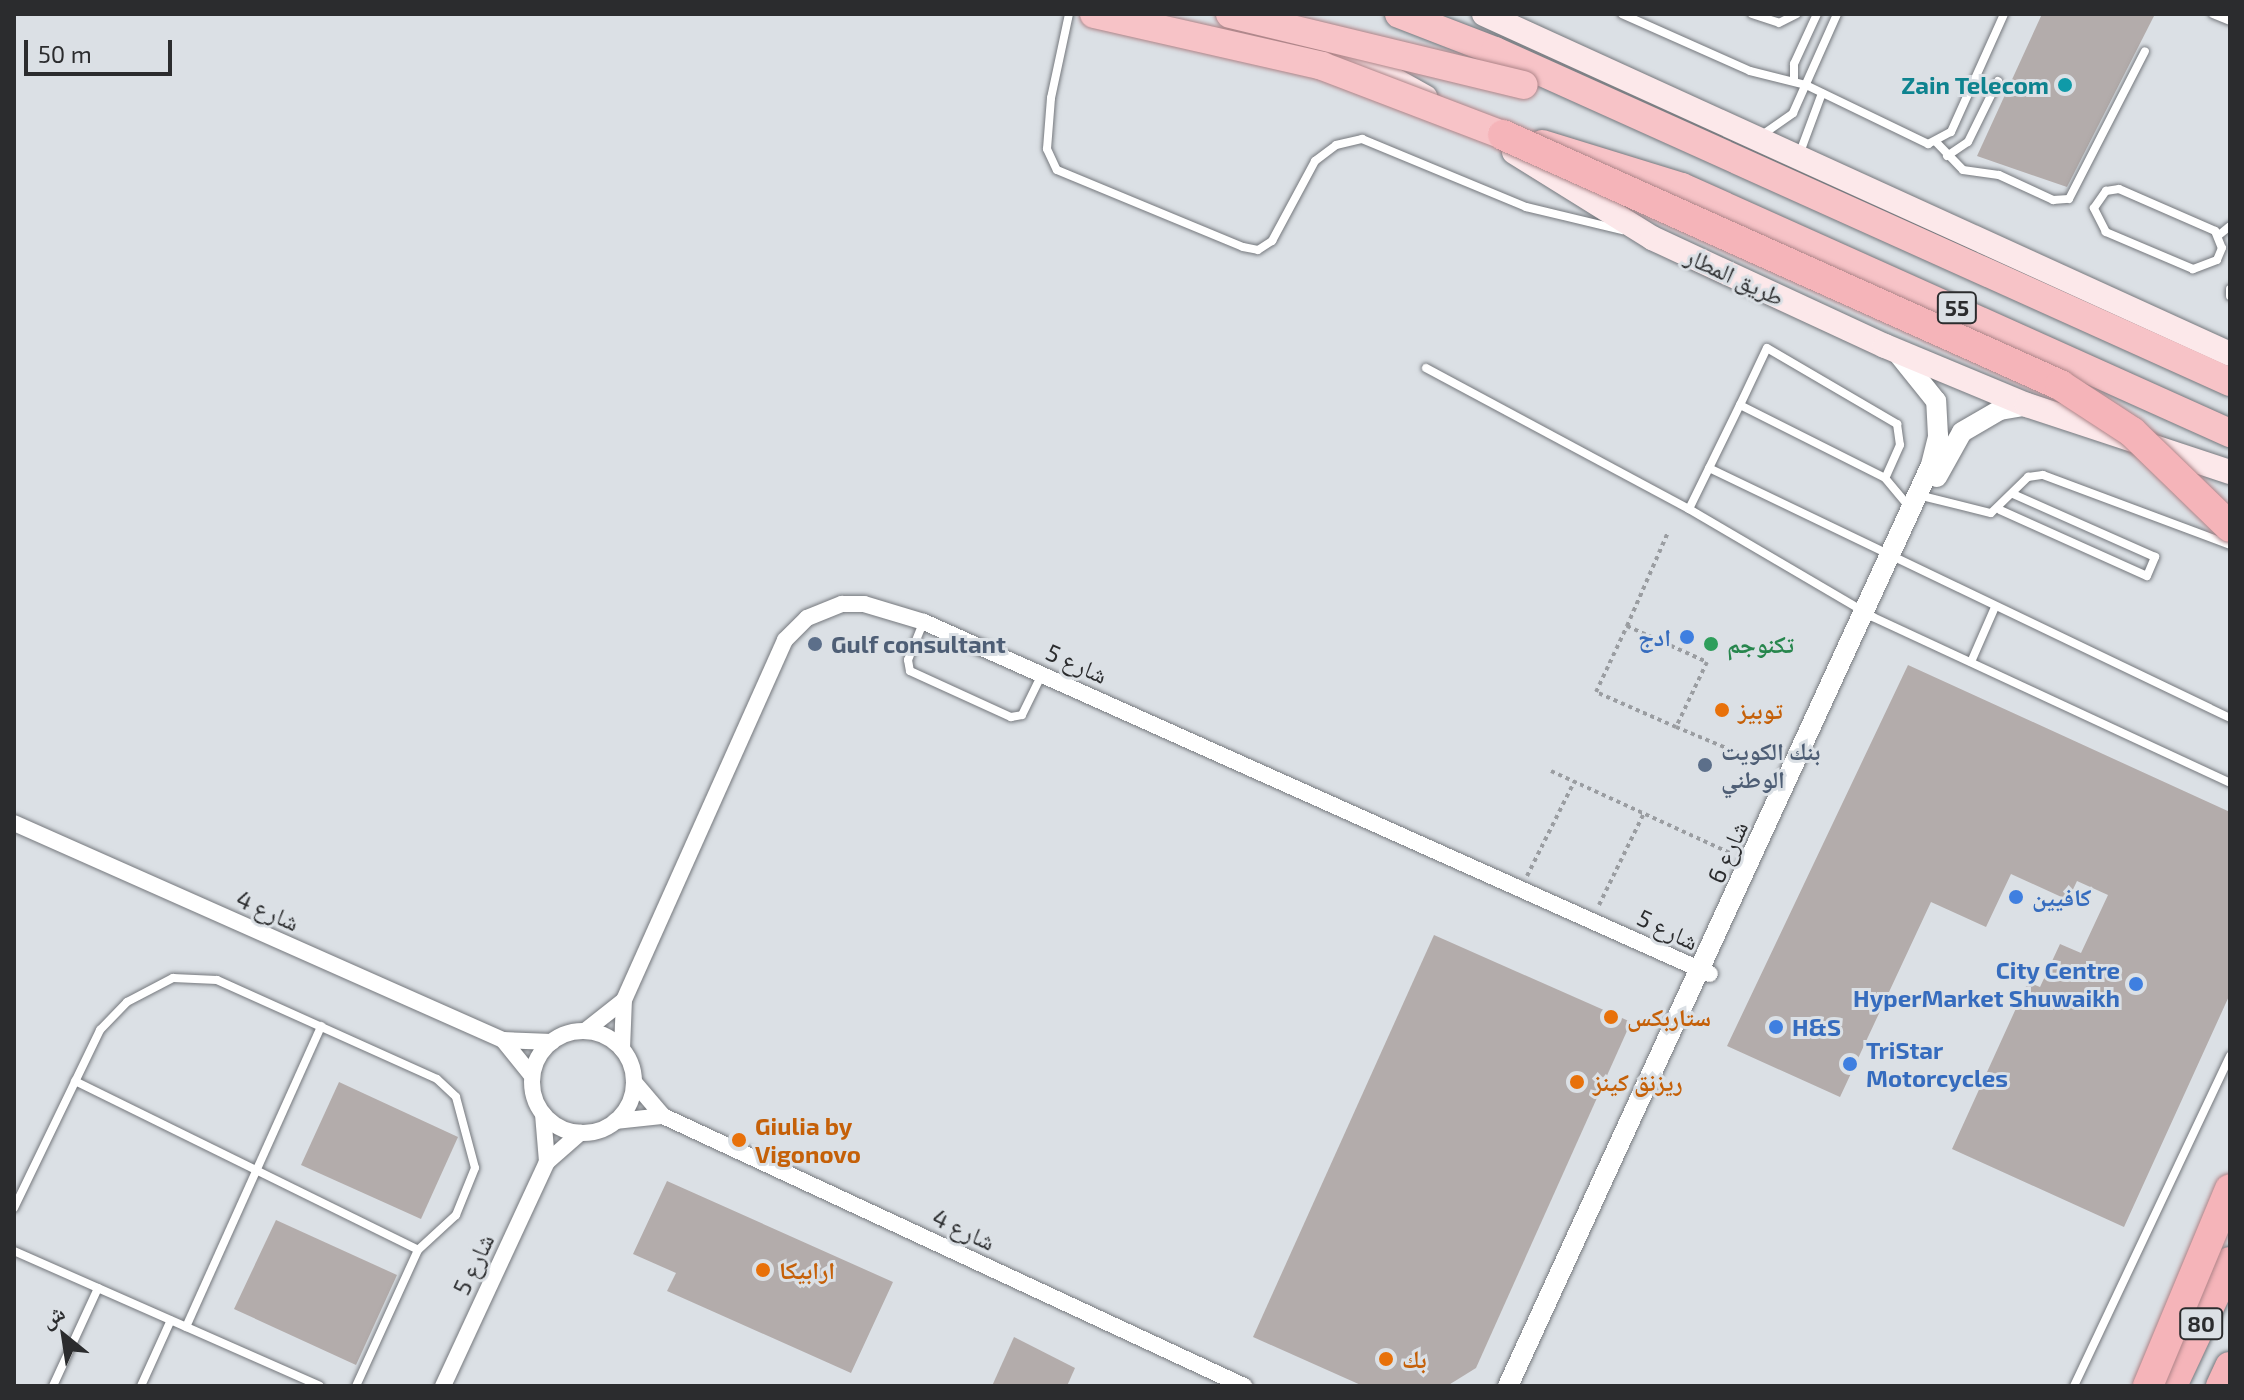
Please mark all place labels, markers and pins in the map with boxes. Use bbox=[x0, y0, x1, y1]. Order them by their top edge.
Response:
place label: Zain Telecom bbox=[1901, 71, 2049, 99]
marker: Zain Telecom bbox=[2056, 76, 2074, 94]
place label: ادج bbox=[1638, 623, 1671, 651]
marker: ادج bbox=[1678, 628, 1696, 646]
place label: Gulf consultant bbox=[831, 630, 1006, 658]
place label: تكنوجم bbox=[1727, 630, 1794, 658]
marker: Gulf consultant bbox=[806, 635, 824, 653]
marker: تكنوجم bbox=[1702, 635, 1720, 653]
place label: توبيز bbox=[1738, 696, 1783, 724]
marker: توبيز bbox=[1713, 701, 1731, 719]
place label: بنك الكويت الوطني bbox=[1721, 737, 1820, 793]
marker: بنك الكويت الوطني bbox=[1696, 756, 1714, 774]
place label: كافيين bbox=[2032, 883, 2091, 911]
marker: كافيين bbox=[2007, 888, 2025, 906]
place label: City Centre HyperMarket Shuwaikh bbox=[1853, 956, 2120, 1012]
marker: City Centre HyperMarket Shuwaikh bbox=[2127, 975, 2145, 993]
place label: ستاربكس bbox=[1627, 1003, 1711, 1031]
marker: ستاربكس bbox=[1602, 1008, 1620, 1026]
place label: H&S bbox=[1792, 1013, 1841, 1041]
marker: H&S bbox=[1767, 1018, 1785, 1036]
place label: TriStar Motorcycles bbox=[1866, 1036, 2008, 1092]
marker: TriStar Motorcycles bbox=[1841, 1055, 1859, 1073]
place label: ريزنق كينز bbox=[1593, 1068, 1682, 1096]
marker: ريزنق كينز bbox=[1568, 1073, 1586, 1091]
place label: Giulia by Vigonovo bbox=[755, 1112, 861, 1168]
marker: Giulia by Vigonovo bbox=[730, 1131, 748, 1149]
place label: ارابيكا bbox=[779, 1256, 835, 1284]
marker: ارابيكا bbox=[754, 1261, 772, 1279]
place label: بك bbox=[1402, 1345, 1426, 1373]
marker: بك bbox=[1377, 1350, 1395, 1368]

